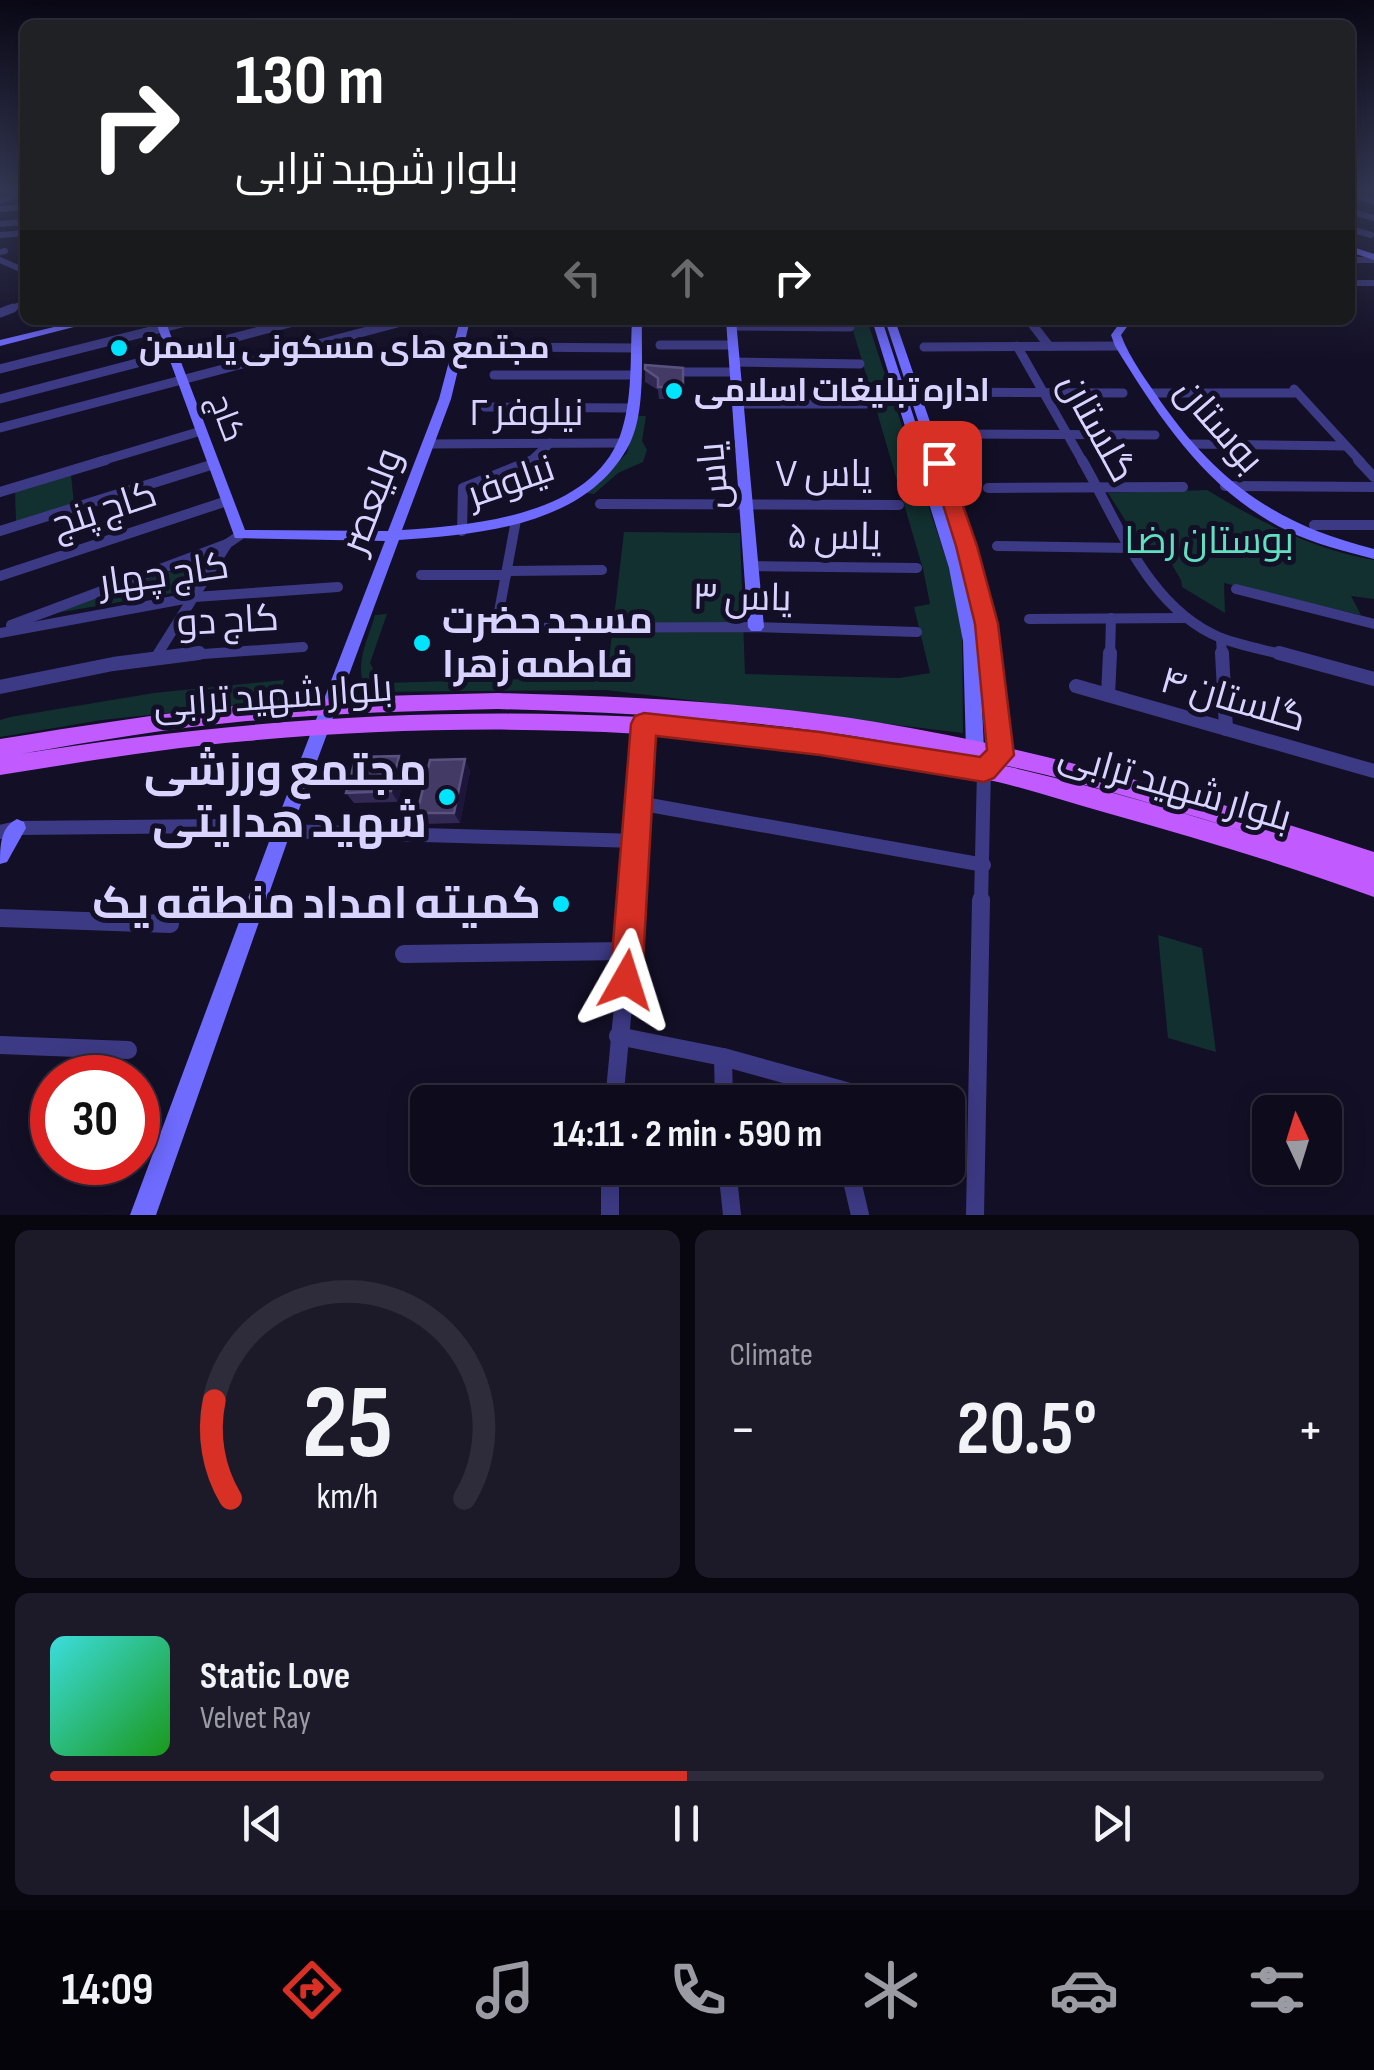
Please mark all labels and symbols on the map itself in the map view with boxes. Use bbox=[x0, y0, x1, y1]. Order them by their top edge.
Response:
place label: مجتمع های مسکونی یاسمن bbox=[139, 329, 550, 369]
marker: مجتمع های مسکونی یاسمن bbox=[108, 337, 130, 359]
street label: گلستان bbox=[1049, 366, 1145, 490]
street label: بوستان bbox=[1166, 369, 1272, 483]
place label: اداره تبلیغات اسلامی bbox=[694, 372, 990, 411]
marker: اداره تبلیغات اسلامی bbox=[663, 380, 685, 402]
street label: کاج bbox=[198, 389, 253, 448]
street label: نیلوفر ۲ bbox=[468, 391, 584, 436]
pin bbox=[897, 421, 982, 506]
street label: یاس bbox=[689, 440, 739, 512]
street label: ولیعصر bbox=[331, 442, 413, 562]
street label: نیلوفر bbox=[460, 446, 561, 518]
street label: یاس ۷ bbox=[774, 452, 872, 497]
street label: کاج پنج bbox=[46, 472, 163, 549]
street label: یاس ۵ bbox=[787, 514, 881, 560]
park label: بوستان رضا bbox=[1124, 519, 1294, 564]
street label: کاج چهار bbox=[94, 544, 232, 608]
street label: یاس ۳ bbox=[692, 575, 792, 621]
street label: کاج دو bbox=[176, 596, 280, 647]
place label: مسجد حضرت فاطمه زهرا bbox=[442, 599, 653, 688]
marker: مسجد حضرت فاطمه زهرا bbox=[411, 632, 433, 654]
street label: گلستان ۴ bbox=[1155, 658, 1311, 742]
street label: بلوار شهید ترابی bbox=[152, 666, 394, 728]
street label: بلوار شهید ترابی bbox=[1054, 732, 1296, 842]
place label: مجتمع ورزشی شهید هدایتی bbox=[144, 744, 427, 851]
marker: مجتمع ورزشی شهید هدایتی bbox=[436, 786, 458, 808]
place label: کمیته امداد منطقه یک bbox=[92, 877, 541, 932]
marker: کمیته امداد منطقه یک bbox=[550, 893, 572, 915]
position arrow bbox=[574, 928, 678, 1032]
speed limit sign: 30 bbox=[30, 1055, 160, 1185]
north arrow bbox=[1252, 1095, 1342, 1185]

